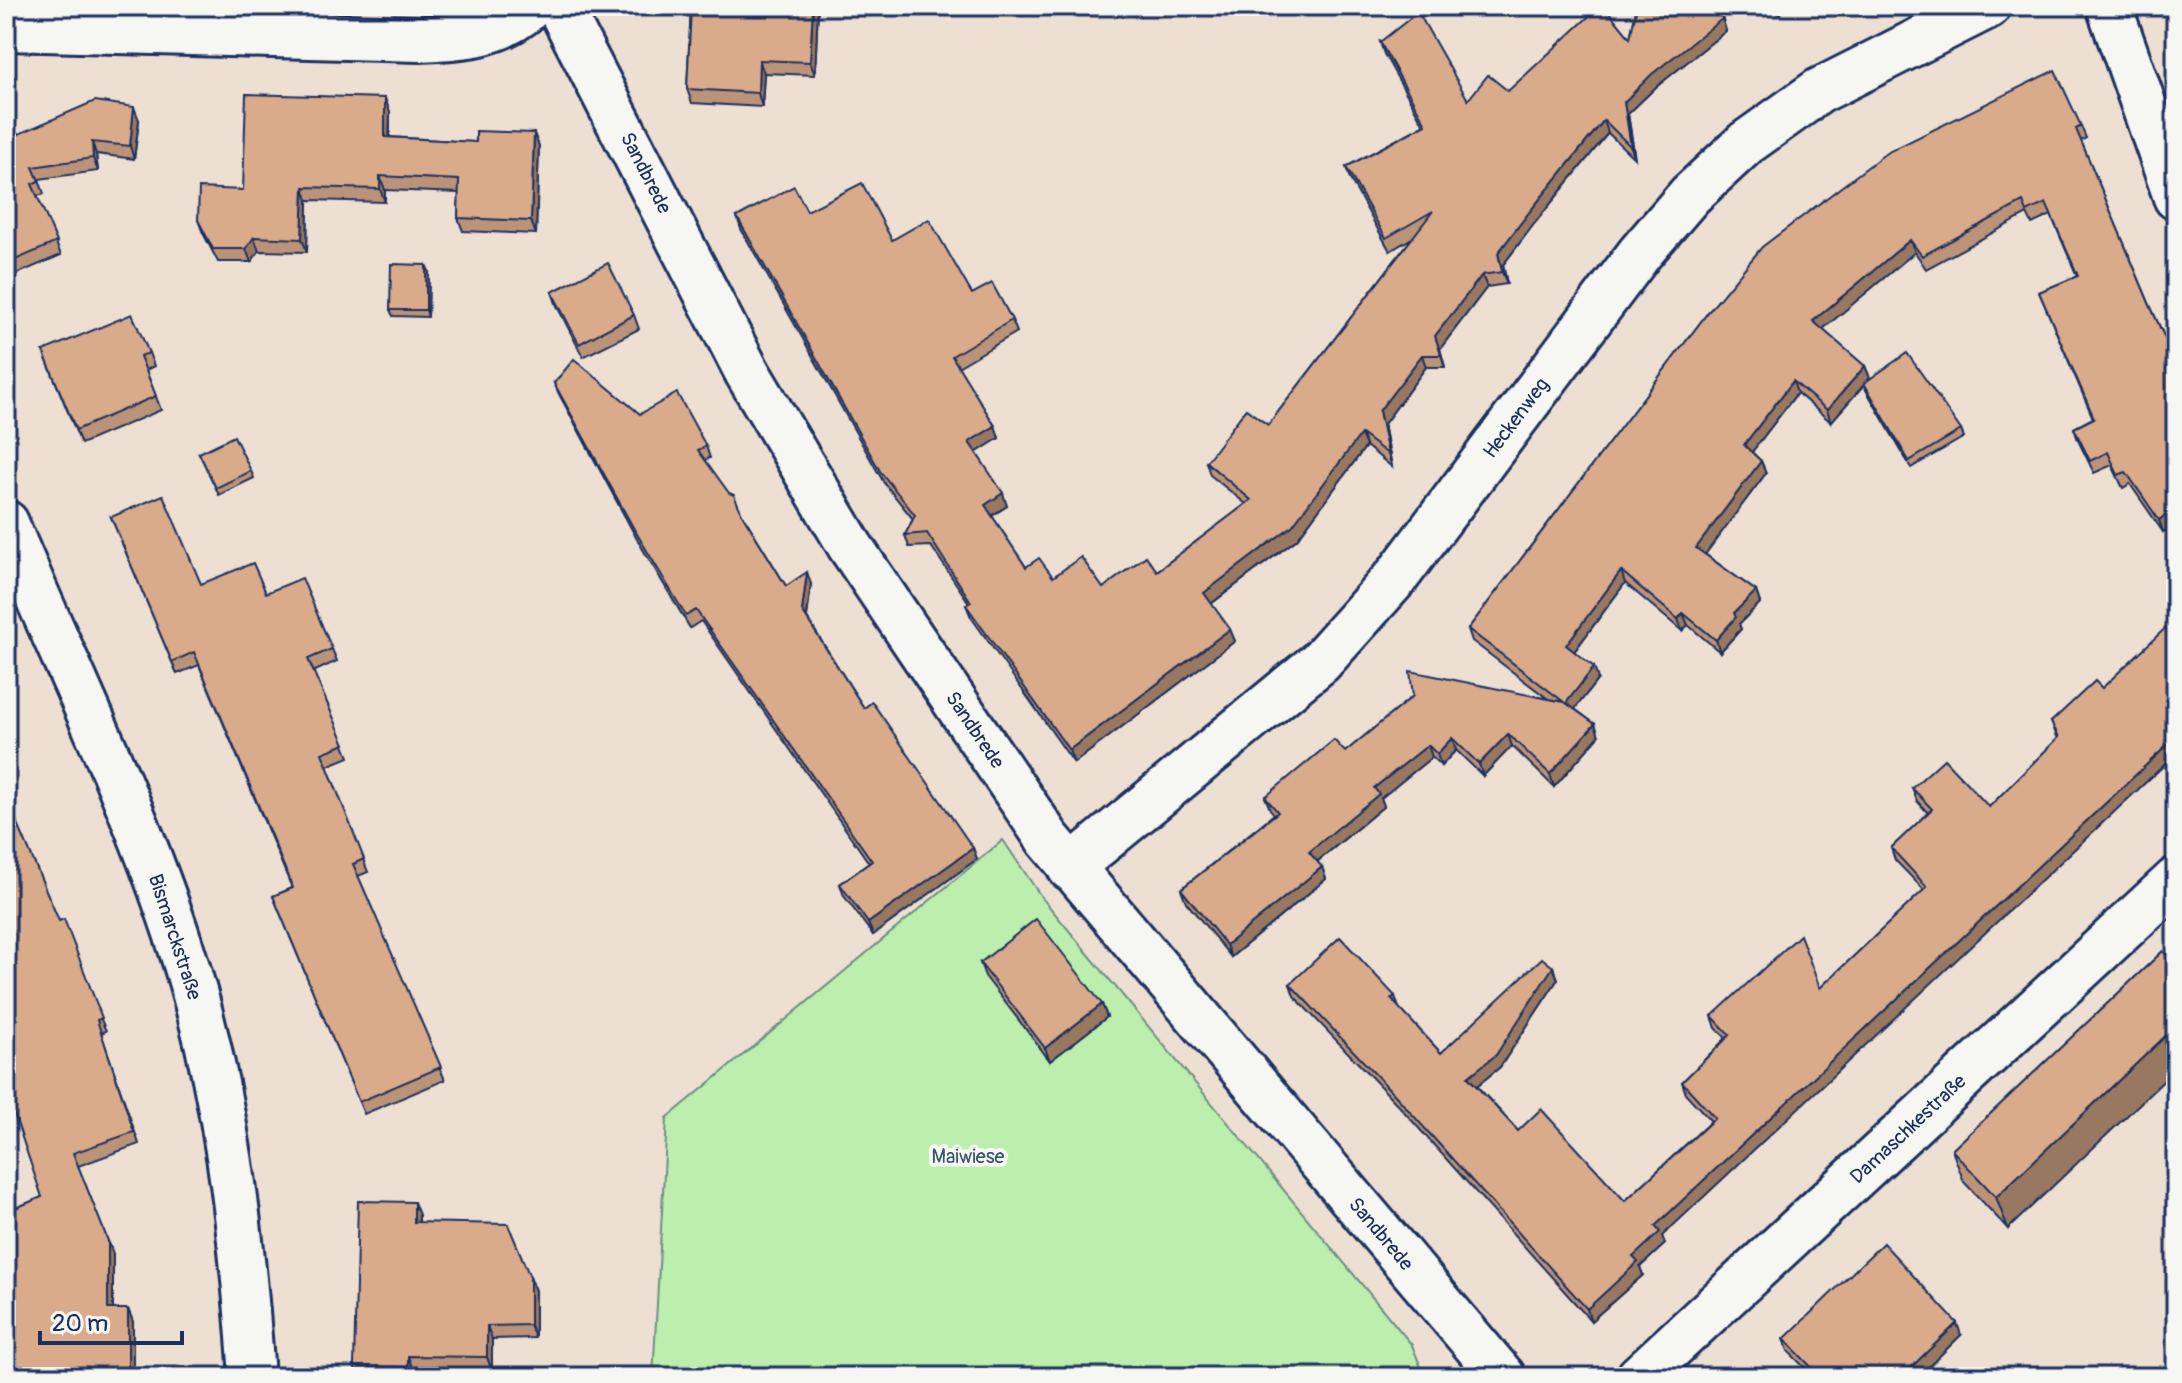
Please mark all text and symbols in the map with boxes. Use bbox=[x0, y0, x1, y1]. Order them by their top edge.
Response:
street label: Sandbrede bbox=[615, 128, 677, 218]
street label: Heckenweg bbox=[1478, 373, 1554, 463]
street label: Sandbrede bbox=[940, 687, 1010, 773]
street label: Bismarckstraße bbox=[143, 871, 207, 1003]
street label: Damaschkestraße bbox=[1845, 1069, 1971, 1189]
park label: Maiwiese bbox=[932, 1144, 1005, 1169]
street label: Sandbrede bbox=[1343, 1192, 1419, 1276]
scale bar bbox=[40, 1295, 182, 1345]
text: 20 m bbox=[52, 1309, 108, 1338]

